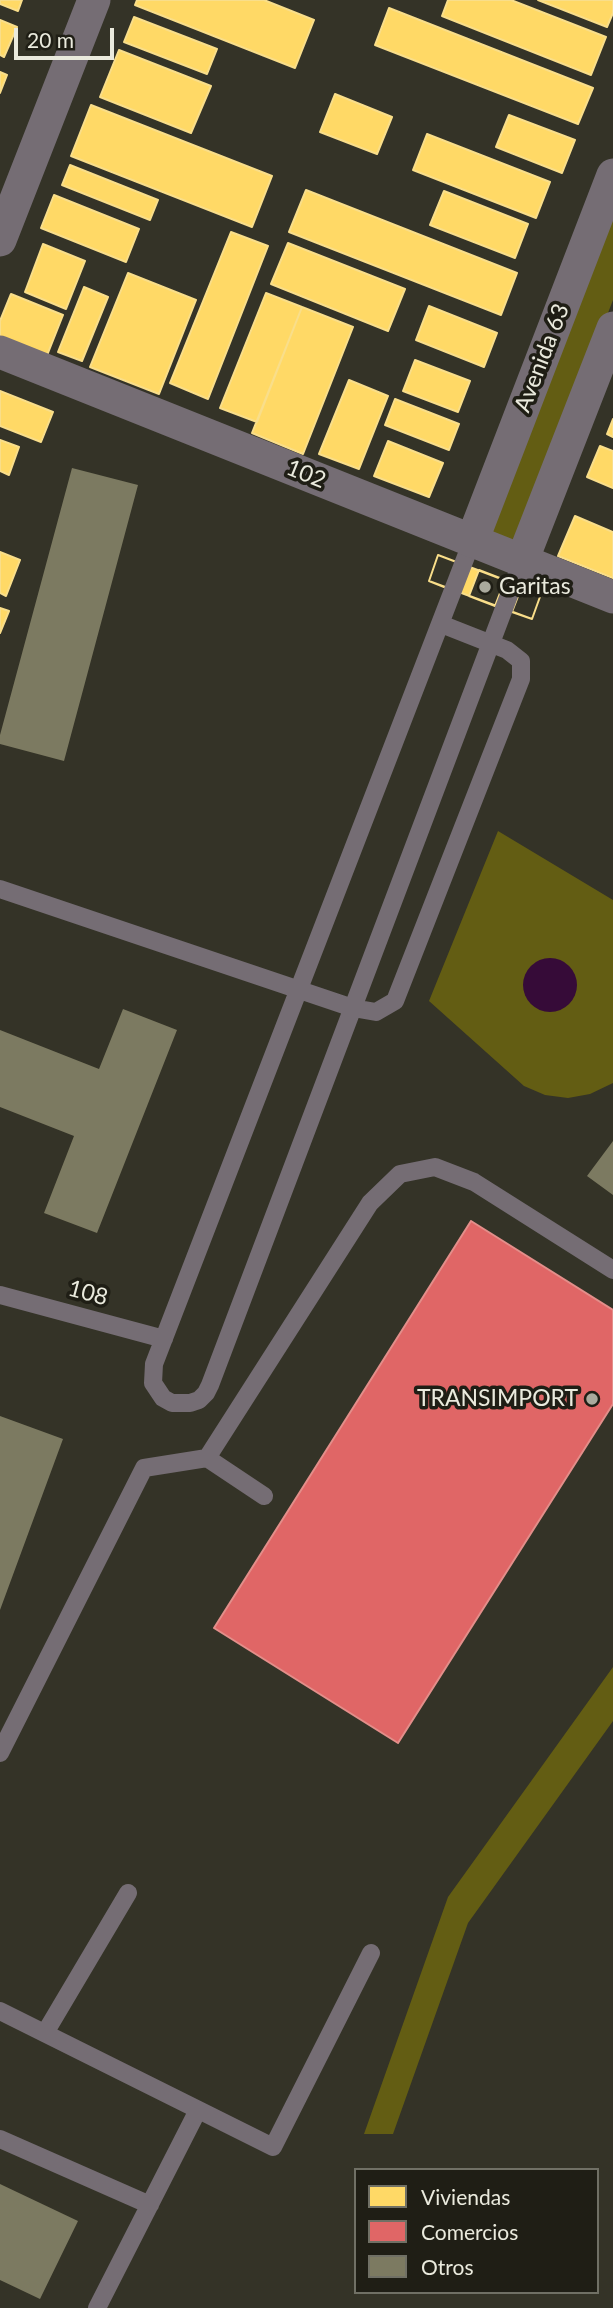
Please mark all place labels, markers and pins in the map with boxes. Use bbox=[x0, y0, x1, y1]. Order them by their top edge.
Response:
place label: Garitas bbox=[499, 573, 571, 601]
marker: Garitas bbox=[477, 579, 493, 595]
place label: TRANSIMPORT bbox=[417, 1385, 578, 1413]
marker: TRANSIMPORT bbox=[584, 1391, 600, 1407]

